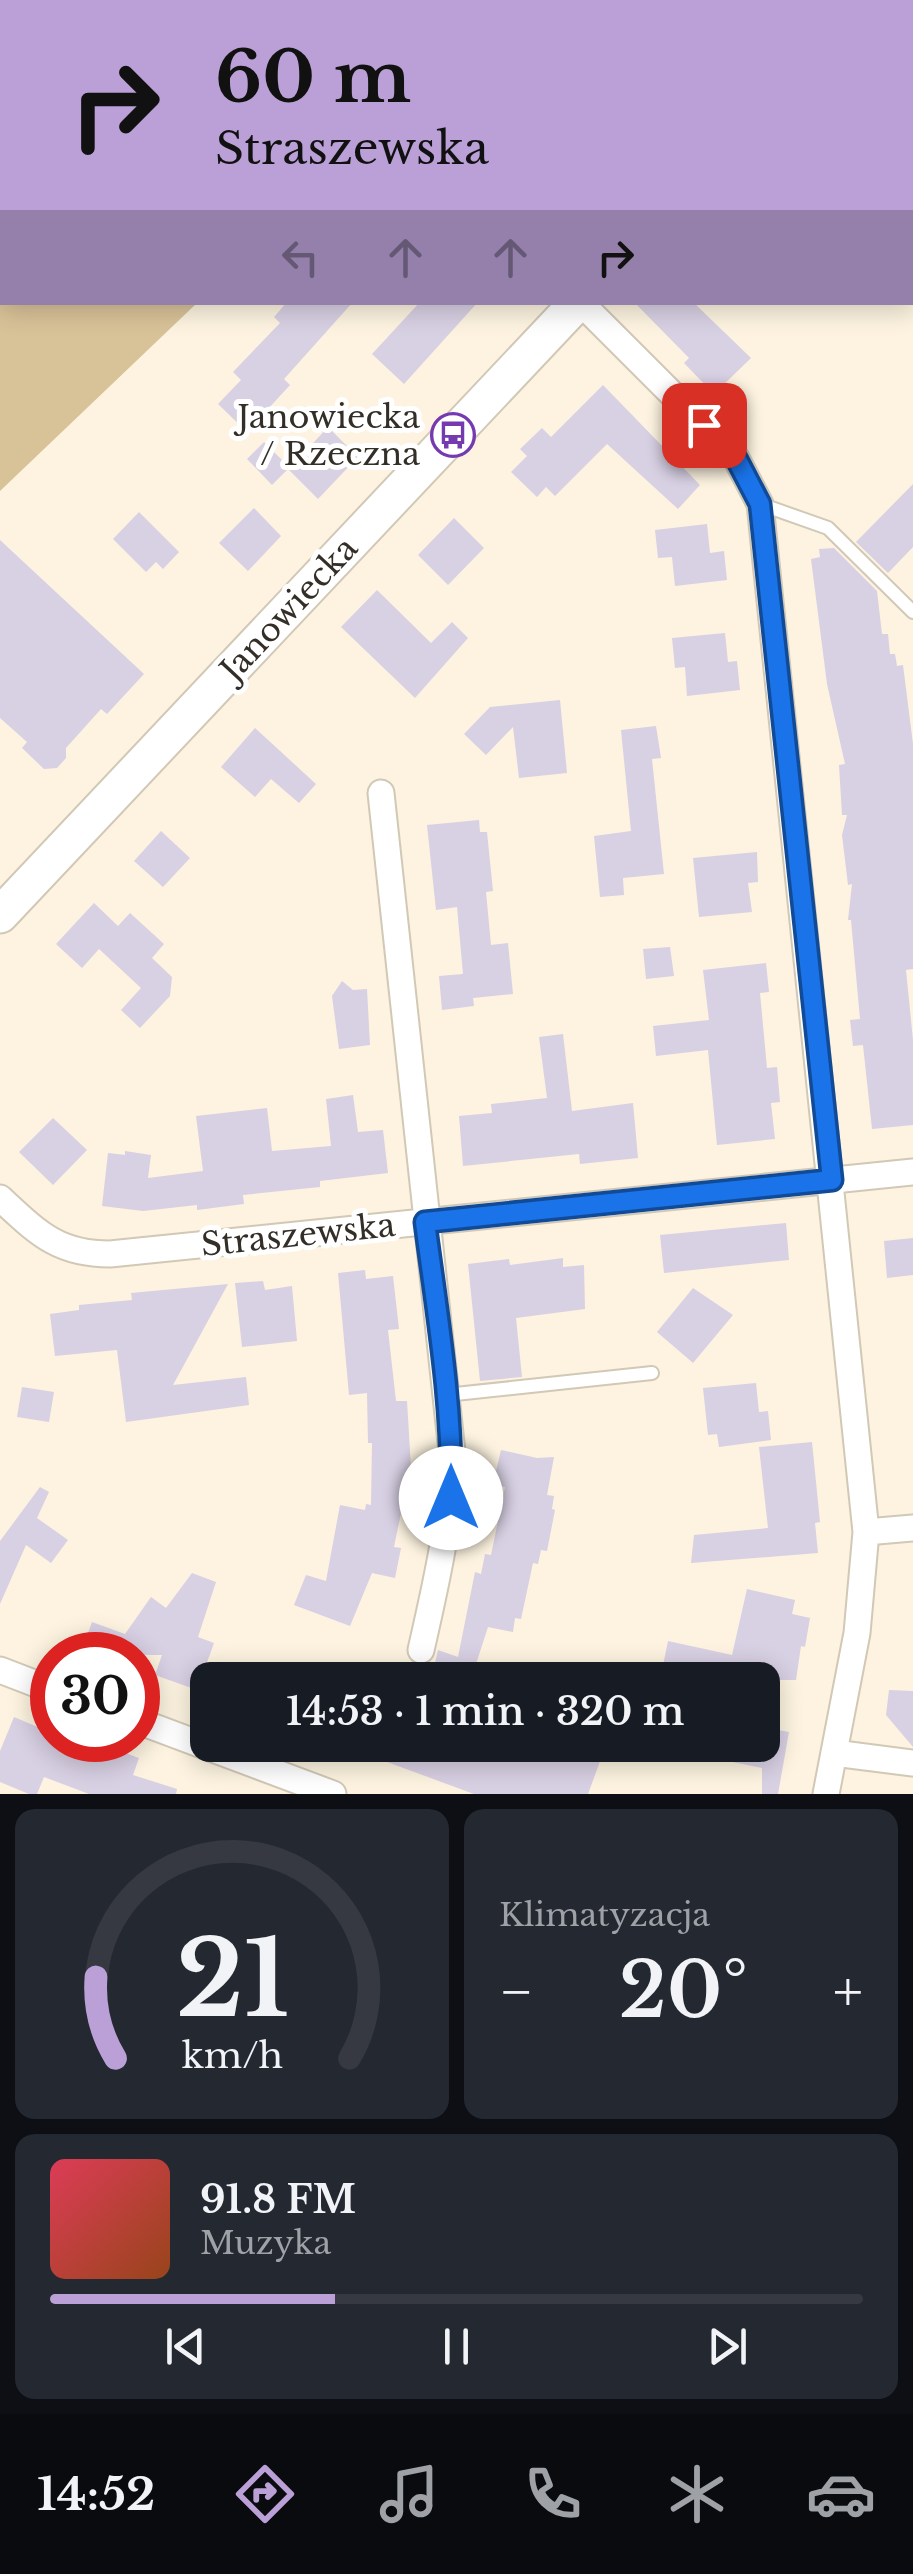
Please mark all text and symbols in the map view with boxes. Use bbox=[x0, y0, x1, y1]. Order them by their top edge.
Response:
text: 60 m bbox=[215, 34, 411, 121]
icon: right bbox=[50, 40, 180, 170]
text: Straszewska bbox=[215, 120, 489, 176]
icon: left bbox=[273, 230, 328, 285]
icon: ahead bbox=[378, 230, 433, 285]
icon: ahead bbox=[483, 230, 538, 285]
icon: right bbox=[588, 230, 643, 285]
pin bbox=[662, 383, 747, 468]
place label: Janowiecka / Rzeczna bbox=[233, 397, 420, 474]
icon: arrive bbox=[677, 398, 732, 453]
bus stop icon: Janowiecka / Rzeczna bbox=[430, 412, 476, 458]
street label: Janowiecka bbox=[209, 528, 366, 692]
street label: Straszewska bbox=[199, 1205, 397, 1265]
position arrow bbox=[399, 1446, 503, 1550]
speed limit sign: 30 bbox=[30, 1632, 160, 1762]
text: 14:53 · 1 min · 320 m bbox=[286, 1688, 684, 1735]
text: Klimatyzacja bbox=[499, 1895, 710, 1935]
text: 21 bbox=[175, 1915, 289, 2044]
text: 20° bbox=[619, 1944, 748, 2037]
text: − bbox=[499, 1958, 534, 2026]
text: + bbox=[833, 1958, 863, 2026]
text: km/h bbox=[181, 2033, 283, 2078]
text: 91.8 FM bbox=[200, 2176, 356, 2223]
text: Muzyka bbox=[200, 2223, 331, 2263]
icon: previous bbox=[158, 2319, 213, 2374]
icon: pause bbox=[429, 2319, 484, 2374]
icon: next bbox=[700, 2319, 755, 2374]
icon: directions bbox=[230, 2459, 300, 2529]
icon: music bbox=[374, 2459, 444, 2529]
icon: phone bbox=[518, 2459, 588, 2529]
icon: climate bbox=[662, 2459, 732, 2529]
icon: car bbox=[806, 2459, 876, 2529]
text: 14:52 bbox=[37, 2466, 155, 2522]

